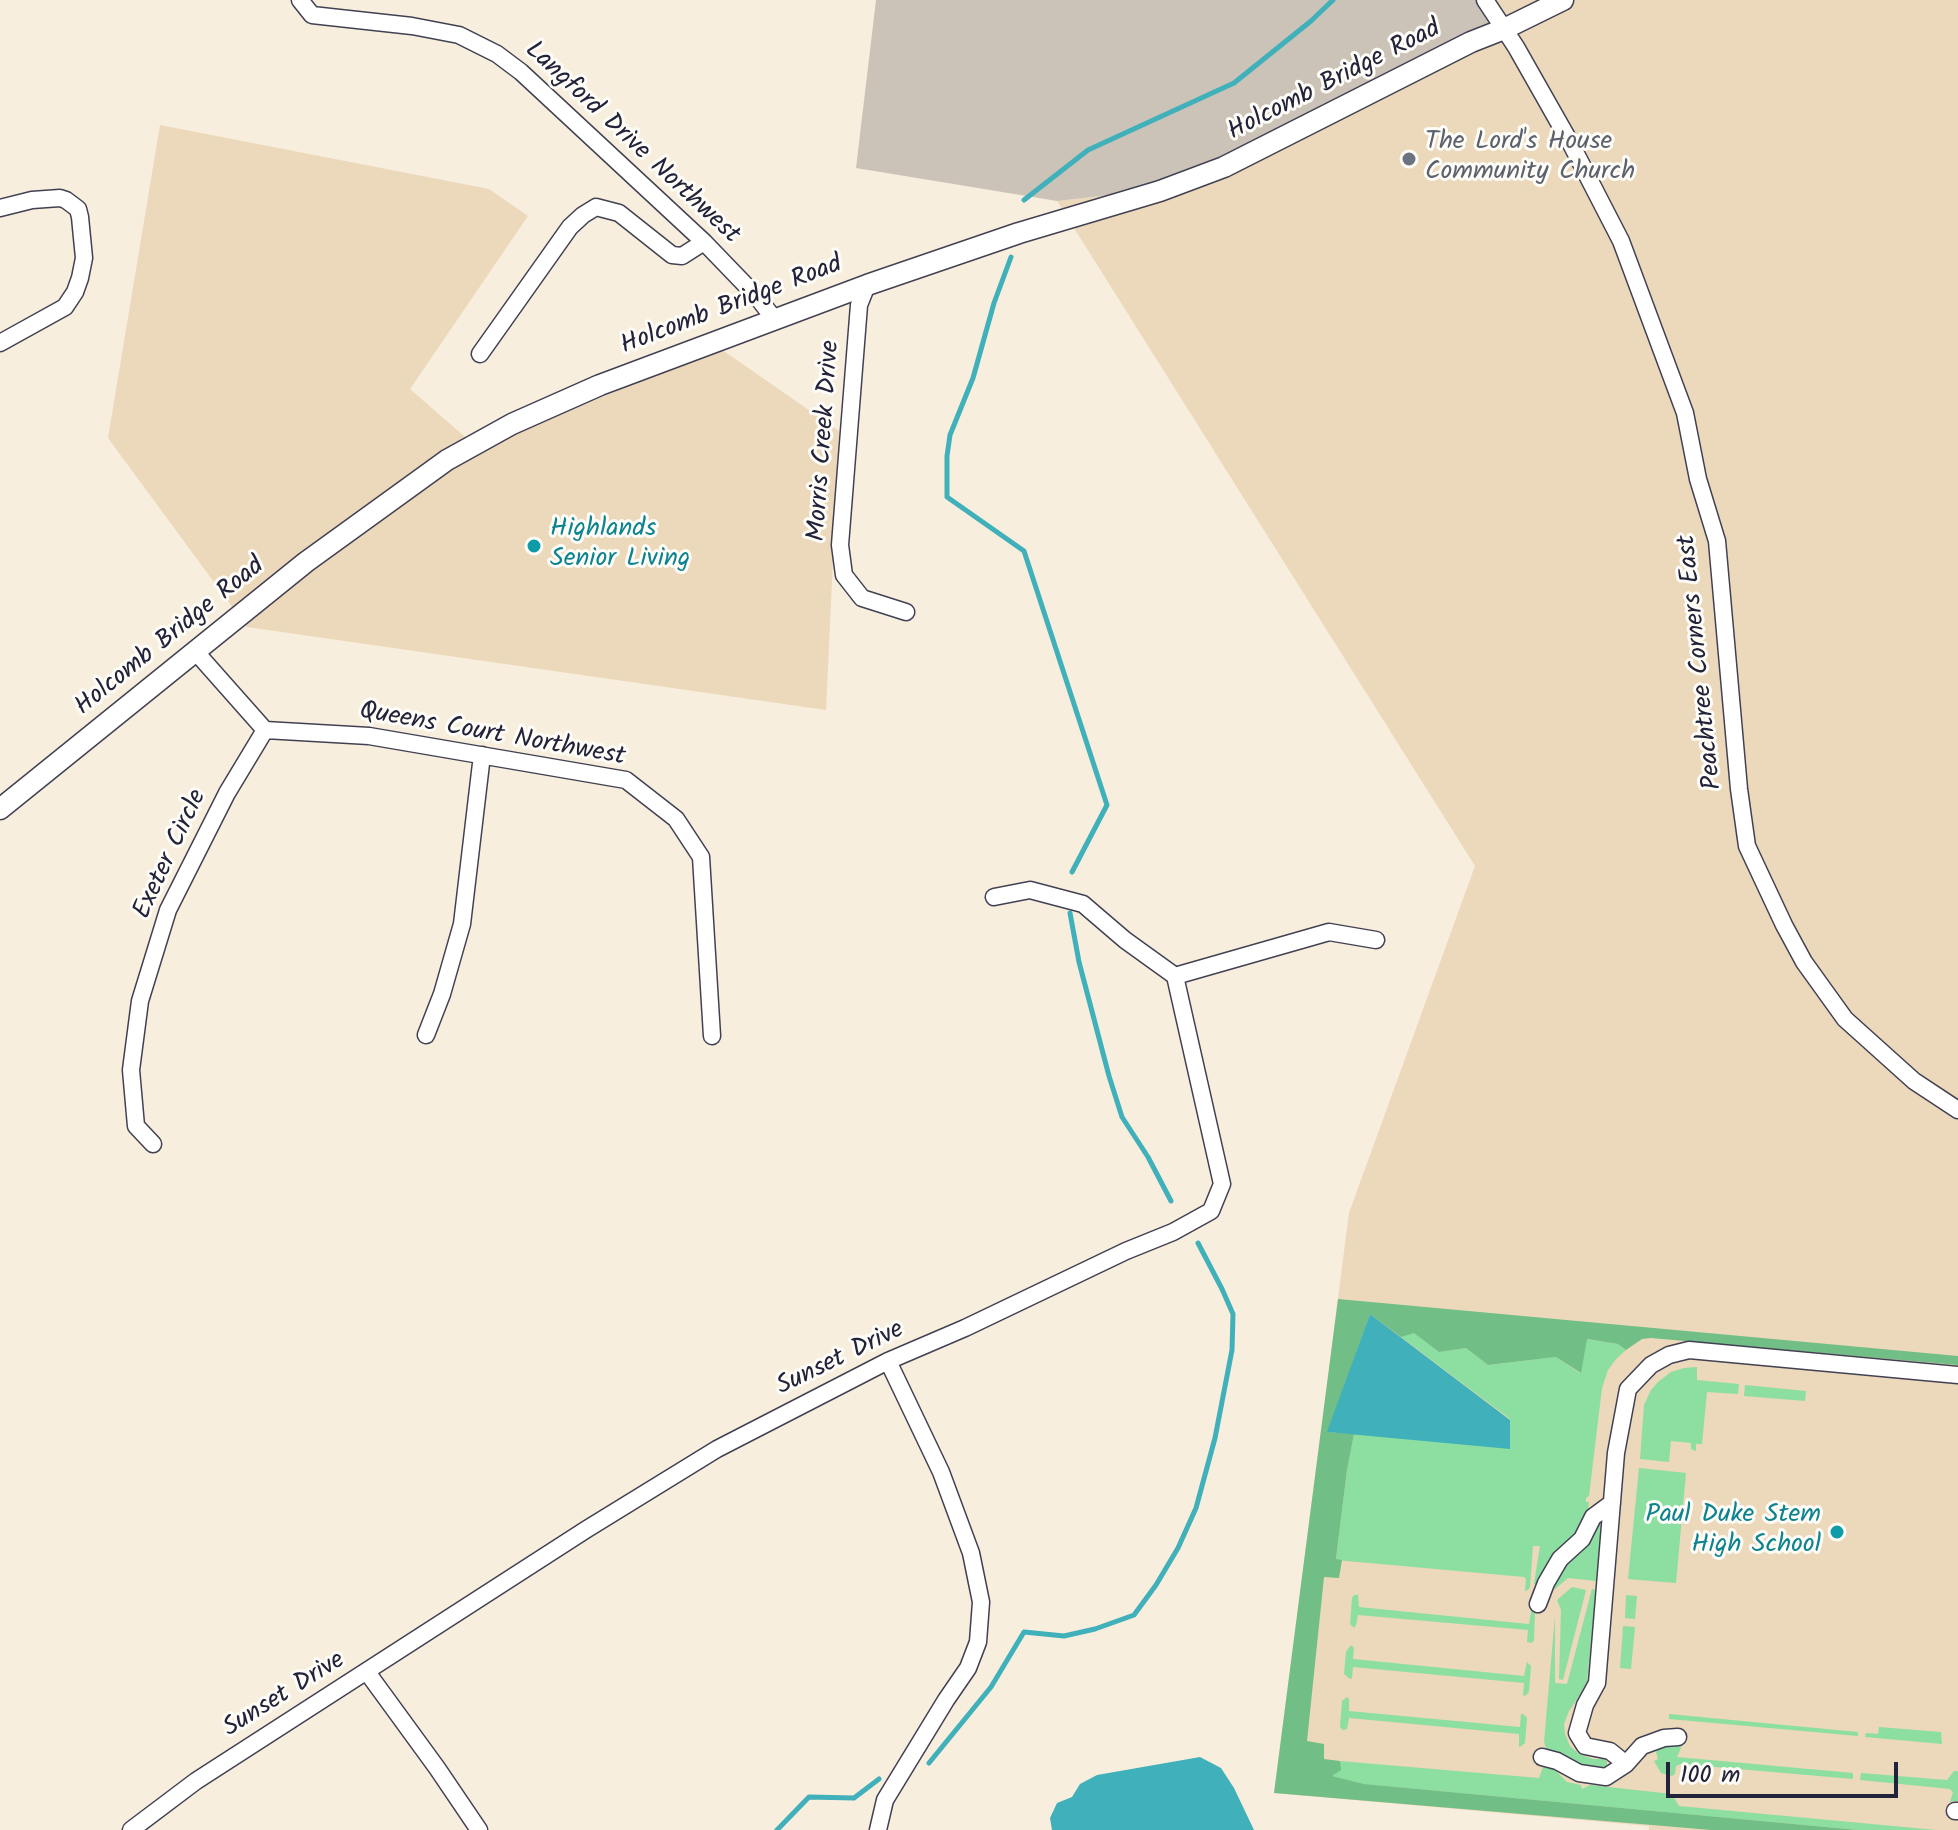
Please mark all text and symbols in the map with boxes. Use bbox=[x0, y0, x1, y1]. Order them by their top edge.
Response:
street label: Holcomb Bridge Road bbox=[1223, 15, 1447, 149]
street label: Langford Drive Northwest bbox=[517, 36, 745, 252]
place label: The Lord's House Community Church bbox=[1425, 128, 1635, 190]
marker: The Lord's House Community Church bbox=[1400, 150, 1418, 168]
street label: Holcomb Bridge Road bbox=[617, 250, 847, 364]
street label: Morris Creek Drive bbox=[803, 339, 849, 543]
place label: Highlands Senior Living bbox=[550, 515, 690, 576]
street label: Peachtree Corners East bbox=[1673, 533, 1731, 791]
marker: Highlands Senior Living bbox=[525, 537, 543, 555]
street label: Holcomb Bridge Road bbox=[70, 552, 272, 724]
street label: Queens Court Northwest bbox=[357, 697, 627, 775]
street label: Exeter Circle bbox=[129, 786, 215, 924]
street label: Sunset Drive bbox=[772, 1316, 910, 1404]
place label: Paul Duke Stem High School bbox=[1646, 1501, 1821, 1562]
marker: Paul Duke Stem High School bbox=[1828, 1523, 1846, 1541]
street label: Sunset Drive bbox=[218, 1646, 352, 1746]
scale bar bbox=[1670, 1746, 1902, 1796]
text: 100 m bbox=[1680, 1756, 1740, 1795]

